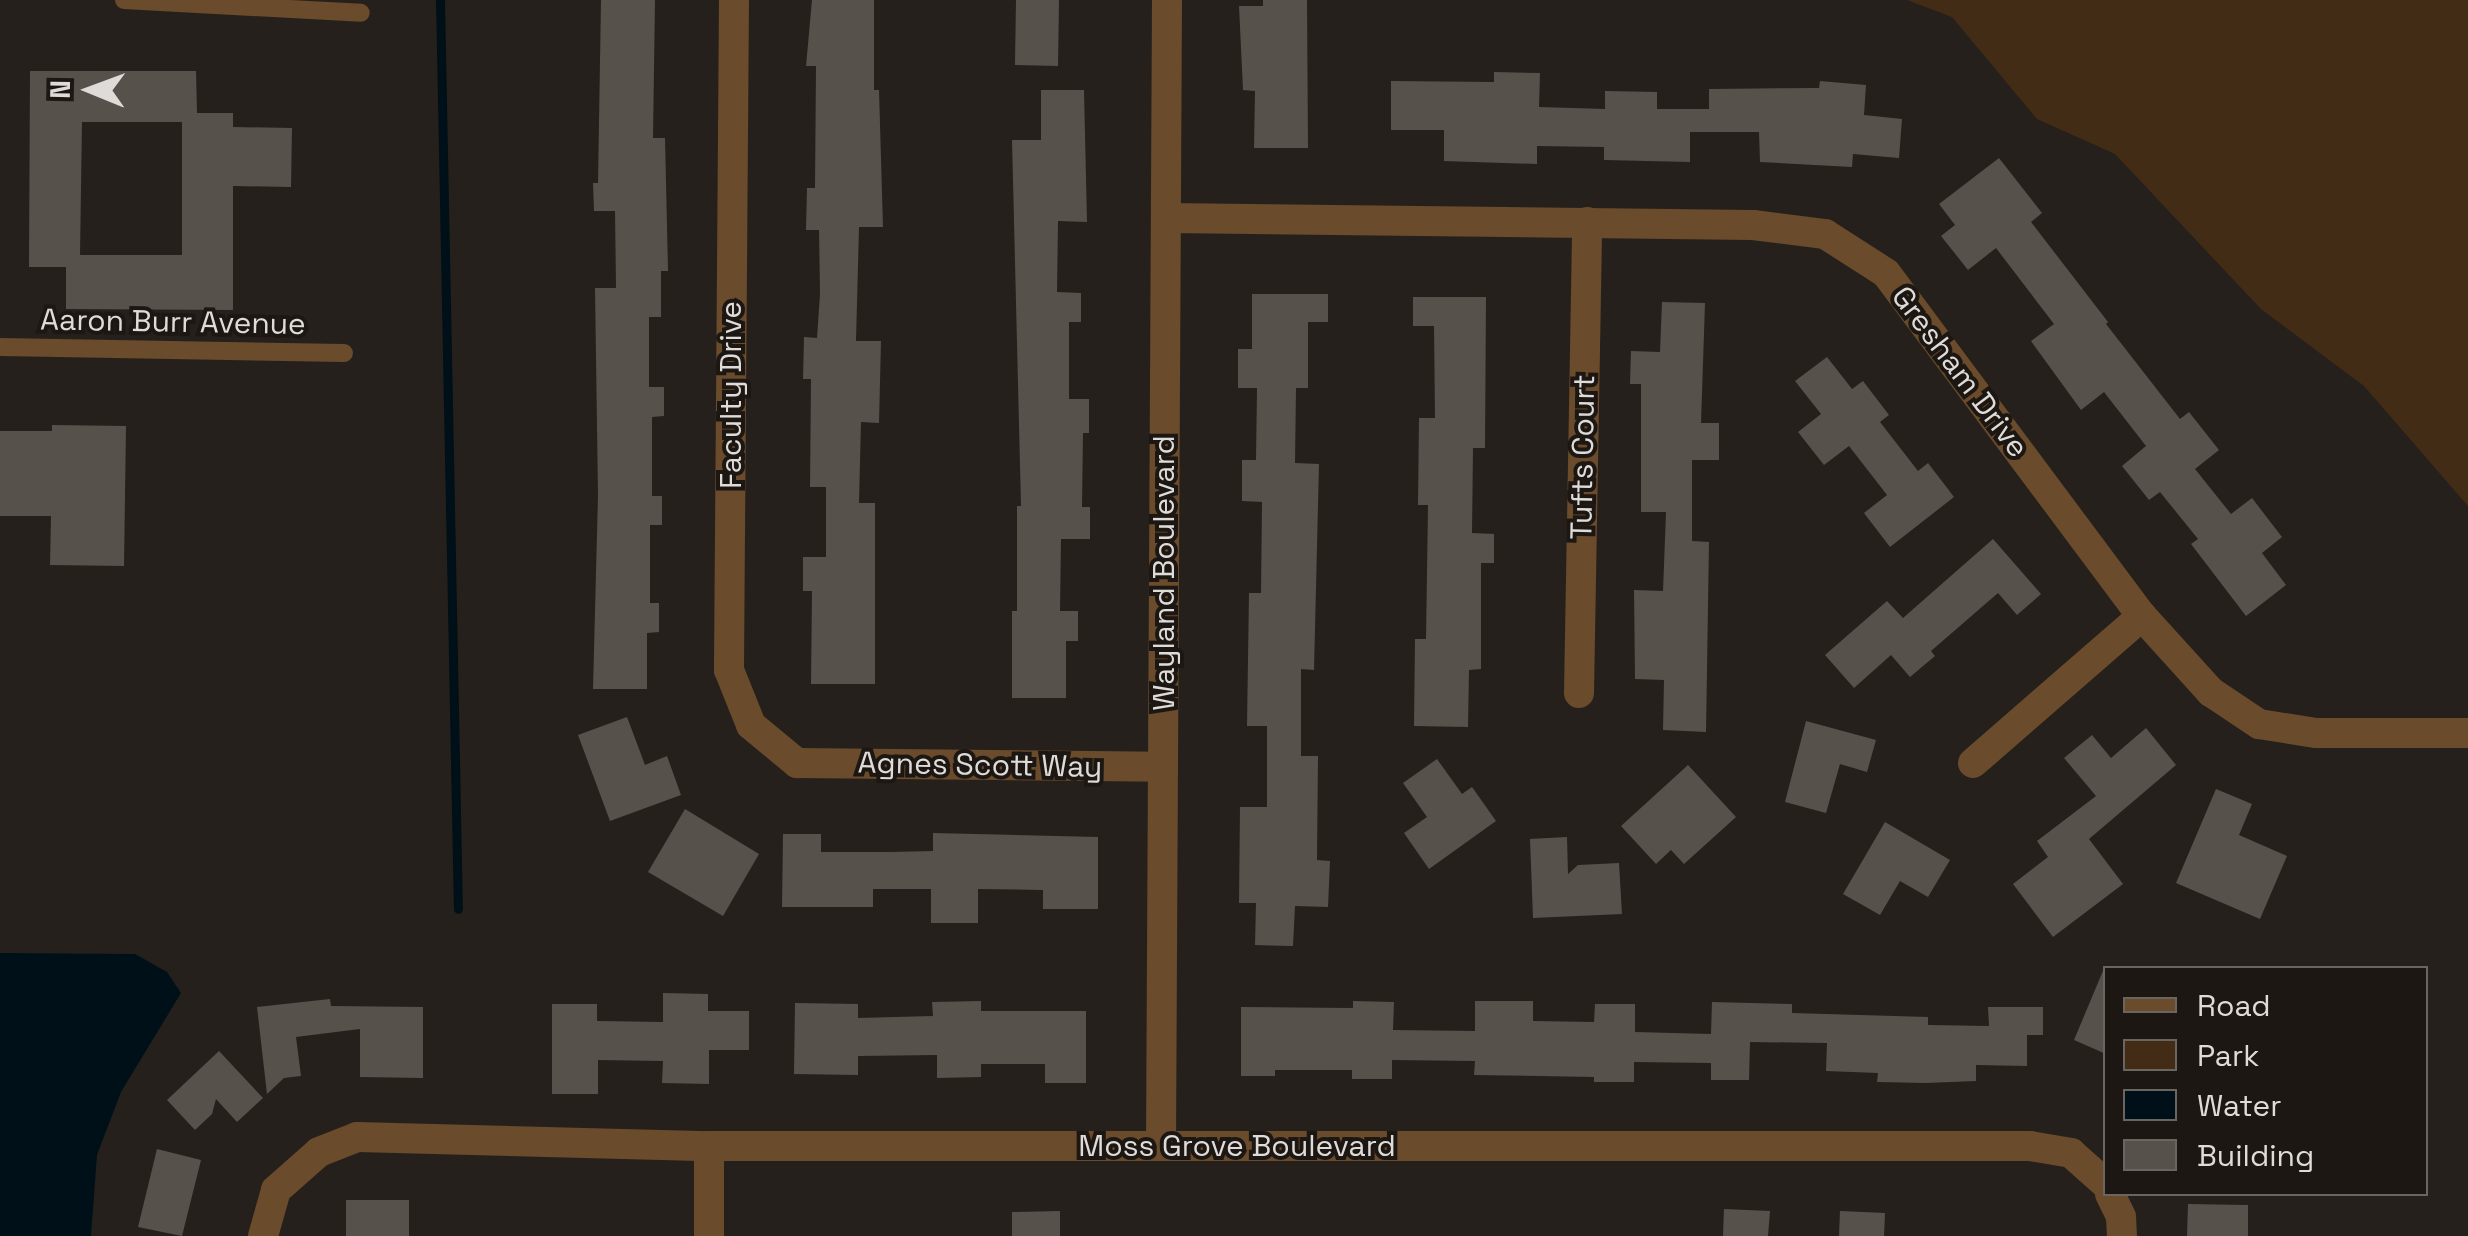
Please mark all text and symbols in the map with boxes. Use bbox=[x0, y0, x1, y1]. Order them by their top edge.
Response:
north arrow bbox=[40, 40, 140, 140]
text: N bbox=[42, 80, 78, 99]
street label: Gresham Drive bbox=[1884, 279, 2036, 465]
street label: Faculty Drive bbox=[713, 301, 749, 489]
street label: Aaron Burr Avenue bbox=[40, 302, 306, 342]
street label: Tufts Court bbox=[1564, 374, 1602, 540]
street label: Wayland Boulevard bbox=[1146, 435, 1182, 711]
street label: Agnes Scott Way bbox=[857, 745, 1103, 785]
legend bbox=[2103, 966, 2428, 1196]
text: Road bbox=[2197, 986, 2271, 1025]
text: Park bbox=[2197, 1036, 2259, 1075]
text: Water bbox=[2197, 1086, 2282, 1125]
street label: Moss Grove Boulevard bbox=[1078, 1128, 1396, 1164]
text: Building bbox=[2197, 1136, 2314, 1175]

